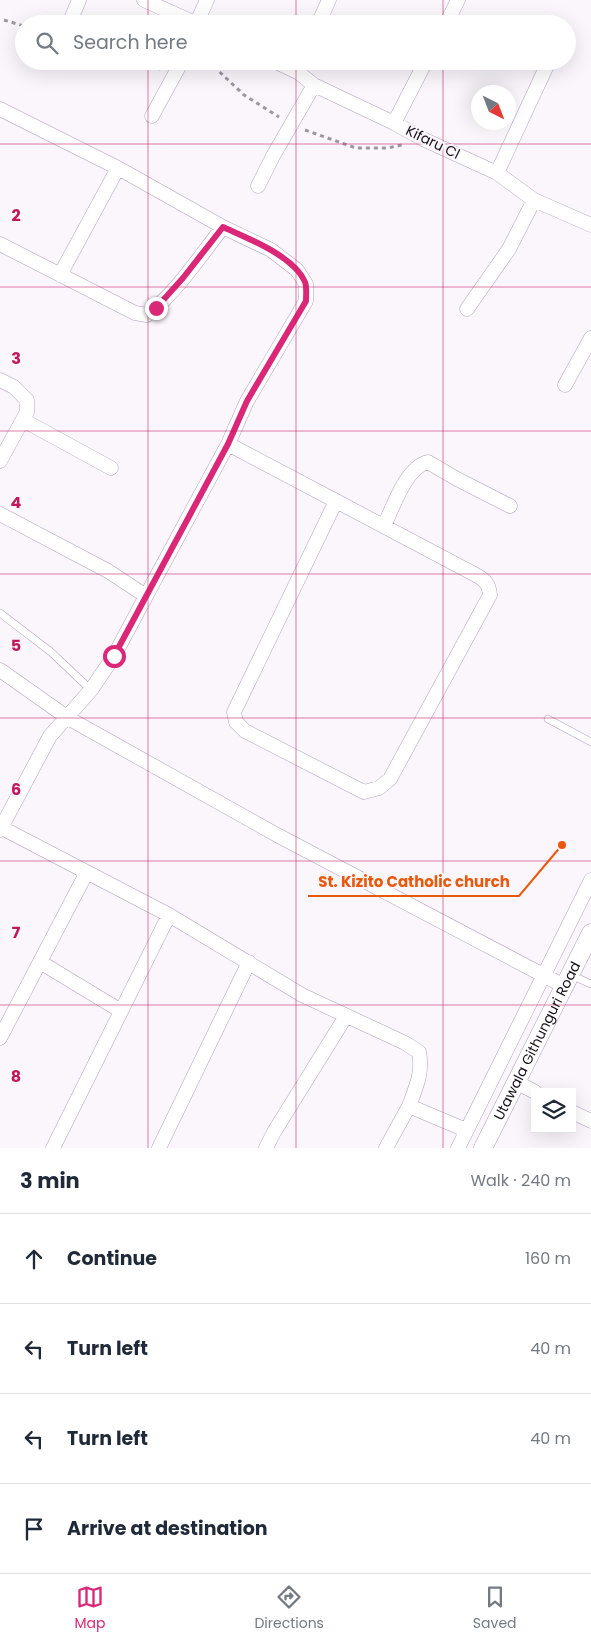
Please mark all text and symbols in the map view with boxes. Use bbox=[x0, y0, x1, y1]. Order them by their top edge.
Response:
search box bbox=[15, 15, 576, 70]
icon: search bbox=[33, 29, 61, 57]
text: Search here bbox=[73, 29, 187, 56]
north arrow bbox=[471, 85, 516, 130]
street label: Kifaru Cl bbox=[403, 120, 463, 164]
text: 2 bbox=[11, 204, 21, 227]
route end bbox=[145, 297, 168, 320]
text: 3 bbox=[11, 347, 21, 370]
text: 4 bbox=[11, 491, 22, 514]
text: 5 bbox=[11, 634, 21, 657]
route start bbox=[103, 645, 126, 668]
text: 6 bbox=[11, 778, 21, 801]
callout: St. Kizito Catholic church bbox=[308, 866, 519, 896]
text: St. Kizito Catholic church bbox=[318, 871, 510, 892]
text: 7 bbox=[12, 921, 21, 944]
street label: Utawala Githunguri Road bbox=[489, 958, 585, 1124]
text: 8 bbox=[11, 1065, 21, 1088]
map controls bbox=[531, 1088, 576, 1133]
button: layers bbox=[531, 1088, 576, 1133]
text: 3 min bbox=[20, 1166, 80, 1195]
text: Walk · 240 m bbox=[470, 1169, 571, 1192]
icon: ahead bbox=[20, 1245, 48, 1273]
text: Continue bbox=[67, 1245, 157, 1272]
text: 160 m bbox=[525, 1247, 571, 1270]
icon: left bbox=[20, 1335, 48, 1363]
text: Turn left bbox=[67, 1335, 148, 1362]
text: 40 m bbox=[530, 1337, 571, 1360]
icon: left bbox=[20, 1425, 48, 1453]
text: Turn left bbox=[67, 1425, 148, 1452]
text: 40 m bbox=[530, 1427, 571, 1450]
icon: arrive bbox=[20, 1515, 48, 1543]
text: Arrive at destination bbox=[67, 1515, 268, 1542]
tab: Map bbox=[74, 1583, 105, 1634]
tab: Directions bbox=[254, 1583, 324, 1634]
tab: Saved bbox=[473, 1583, 517, 1634]

